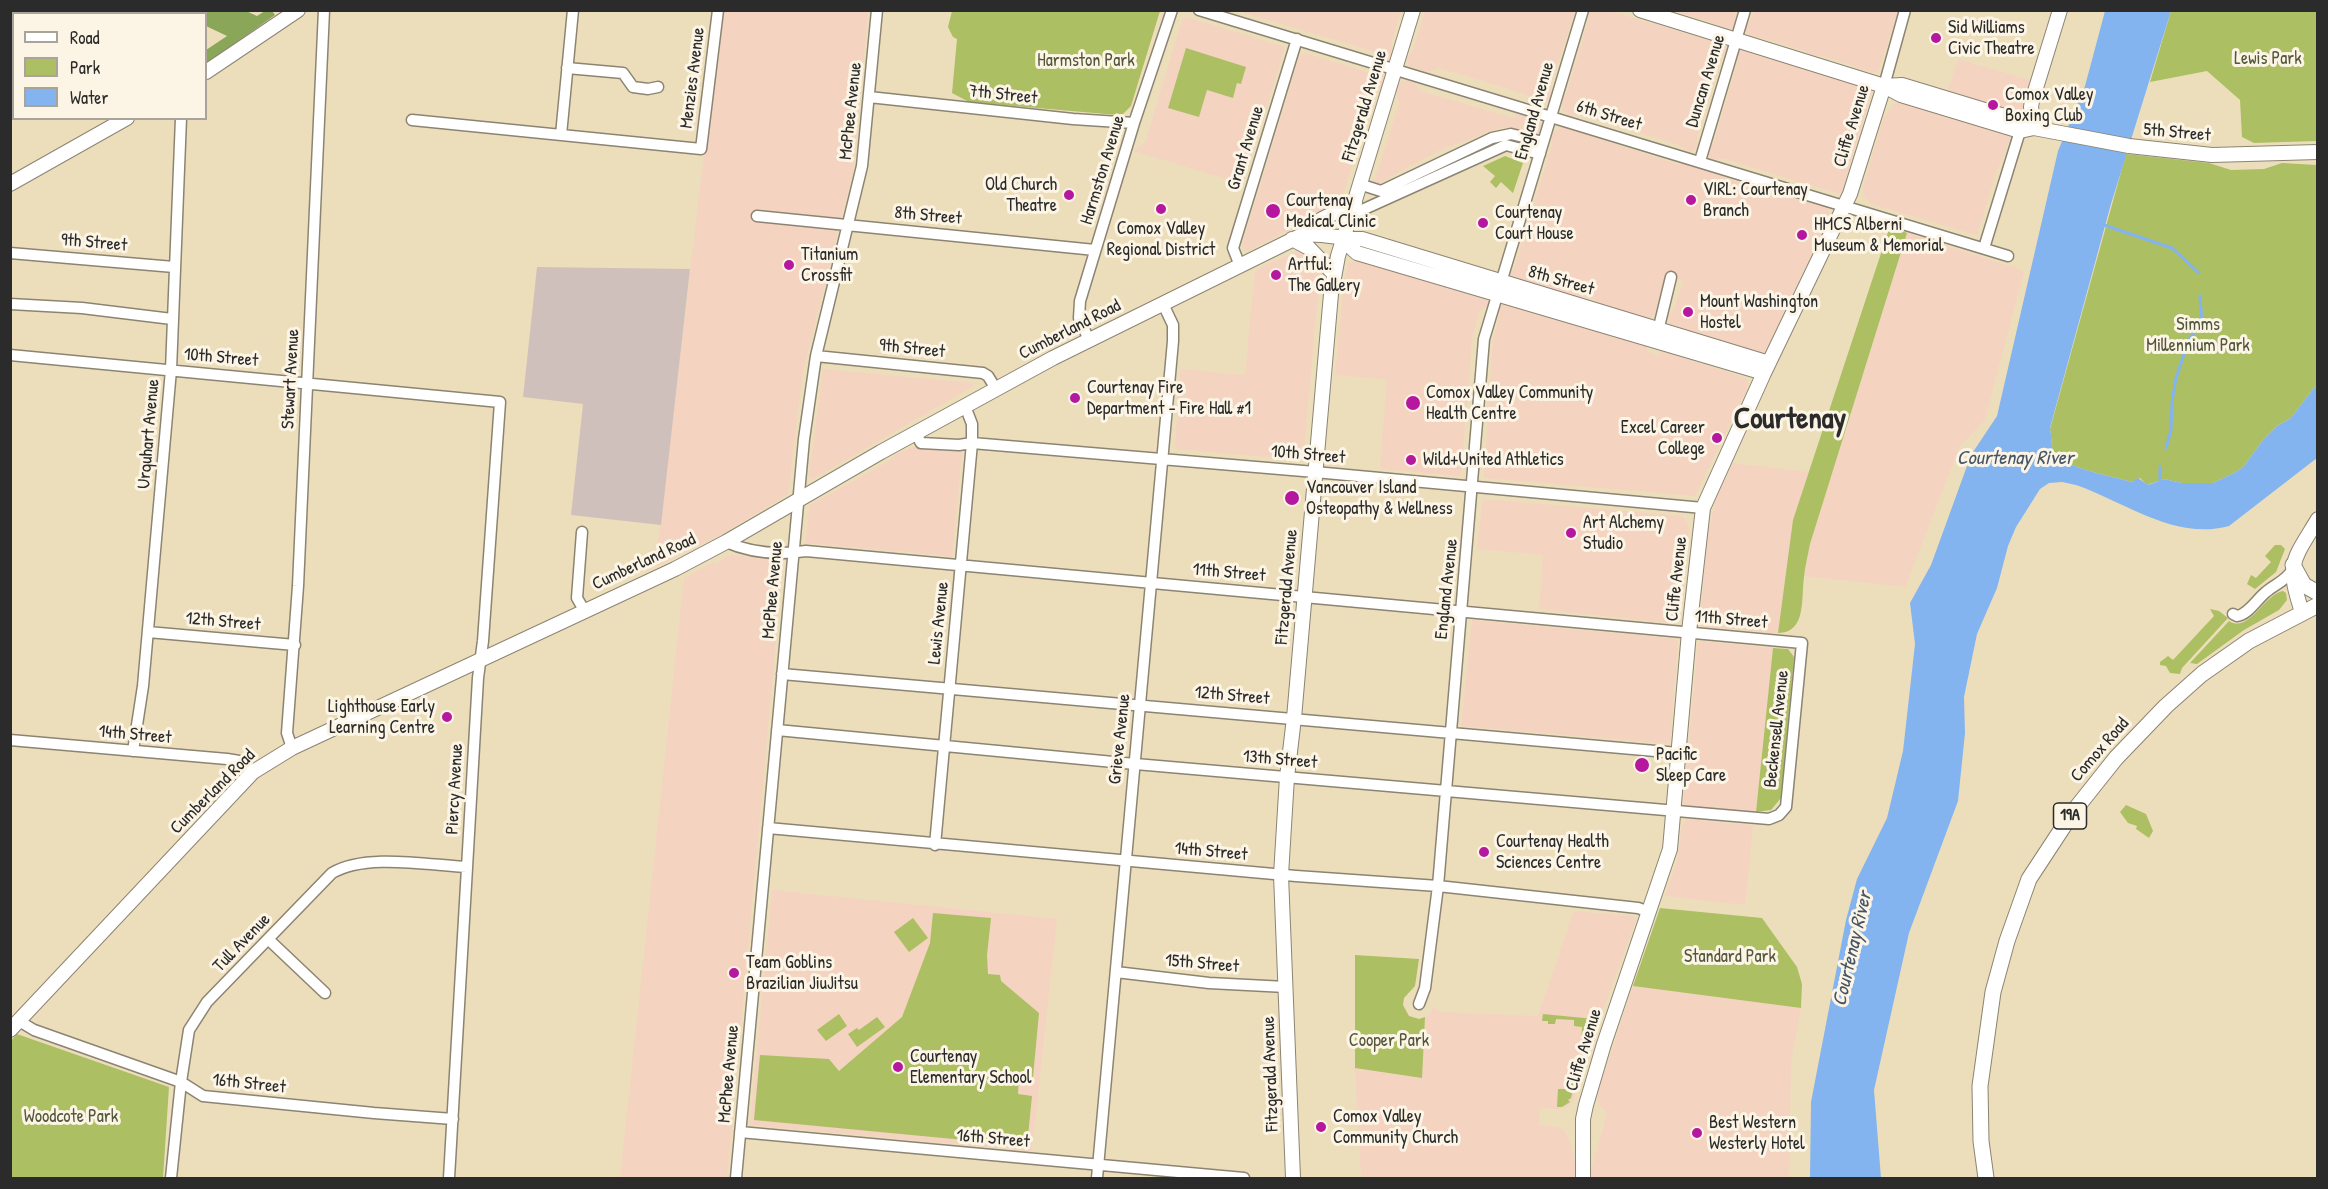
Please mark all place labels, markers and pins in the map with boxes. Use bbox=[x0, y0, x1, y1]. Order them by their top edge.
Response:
place label: Sid Williams Civic Theatre bbox=[1948, 17, 2035, 60]
marker: Sid Williams Civic Theatre bbox=[1929, 31, 1943, 45]
place label: Comox Valley Boxing Club bbox=[2005, 84, 2094, 127]
marker: Comox Valley Boxing Club bbox=[1986, 98, 2000, 112]
place label: Old Church Theatre bbox=[985, 174, 1057, 216]
place label: VIRL: Courtenay Branch bbox=[1703, 179, 1808, 222]
marker: Old Church Theatre bbox=[1062, 188, 1076, 202]
place label: Courtenay Medical Clinic bbox=[1286, 190, 1376, 232]
marker: VIRL: Courtenay Branch bbox=[1684, 193, 1698, 207]
marker: Comox Valley Regional District bbox=[1154, 202, 1168, 216]
marker: Courtenay Medical Clinic bbox=[1264, 202, 1282, 220]
place label: Courtenay Court House bbox=[1495, 202, 1574, 244]
place label: HMCS Alberni Museum & Memorial bbox=[1814, 214, 1943, 256]
marker: Courtenay Court House bbox=[1476, 216, 1490, 230]
place label: Comox Valley Regional District bbox=[1107, 218, 1215, 260]
marker: HMCS Alberni Museum & Memorial bbox=[1795, 228, 1809, 242]
place label: Titanium Crossfit bbox=[801, 244, 858, 286]
place label: Artful: The Gallery bbox=[1288, 254, 1360, 296]
marker: Titanium Crossfit bbox=[782, 258, 796, 272]
marker: Artful: The Gallery bbox=[1269, 268, 1283, 282]
place label: Mount Washington Hostel bbox=[1700, 291, 1818, 334]
marker: Mount Washington Hostel bbox=[1681, 305, 1695, 319]
place label: Courtenay Fire Department - Fire Hall #1 bbox=[1087, 377, 1251, 420]
place label: Comox Valley Community Health Centre bbox=[1426, 382, 1593, 424]
marker: Courtenay Fire Department - Fire Hall #1 bbox=[1068, 391, 1082, 405]
marker: Comox Valley Community Health Centre bbox=[1404, 394, 1422, 412]
place label: Excel Career College bbox=[1621, 417, 1705, 460]
marker: Excel Career College bbox=[1710, 431, 1724, 445]
place label: Wild+United Athletics bbox=[1423, 449, 1564, 471]
marker: Wild+United Athletics bbox=[1404, 453, 1418, 467]
place label: Vancouver Island Osteopathy & Wellness bbox=[1306, 477, 1453, 520]
marker: Vancouver Island Osteopathy & Wellness bbox=[1283, 489, 1301, 507]
place label: Art Alchemy Studio bbox=[1583, 512, 1664, 554]
marker: Art Alchemy Studio bbox=[1564, 526, 1578, 540]
place label: Lighthouse Early Learning Centre bbox=[328, 696, 435, 738]
marker: Lighthouse Early Learning Centre bbox=[440, 710, 454, 724]
place label: Pacific Sleep Care bbox=[1656, 744, 1726, 786]
marker: Pacific Sleep Care bbox=[1633, 756, 1651, 774]
place label: Courtenay Health Sciences Centre bbox=[1496, 831, 1609, 874]
marker: Courtenay Health Sciences Centre bbox=[1477, 845, 1491, 859]
place label: Team Goblins Brazilian JiuJitsu bbox=[746, 952, 858, 994]
marker: Team Goblins Brazilian JiuJitsu bbox=[727, 966, 741, 980]
place label: Courtenay Elementary School bbox=[910, 1046, 1031, 1088]
marker: Courtenay Elementary School bbox=[891, 1060, 905, 1074]
place label: Comox Valley Community Church bbox=[1333, 1106, 1458, 1148]
place label: Best Western Westerly Hotel bbox=[1709, 1112, 1805, 1154]
marker: Comox Valley Community Church bbox=[1314, 1120, 1328, 1134]
marker: Best Western Westerly Hotel bbox=[1690, 1126, 1704, 1140]

